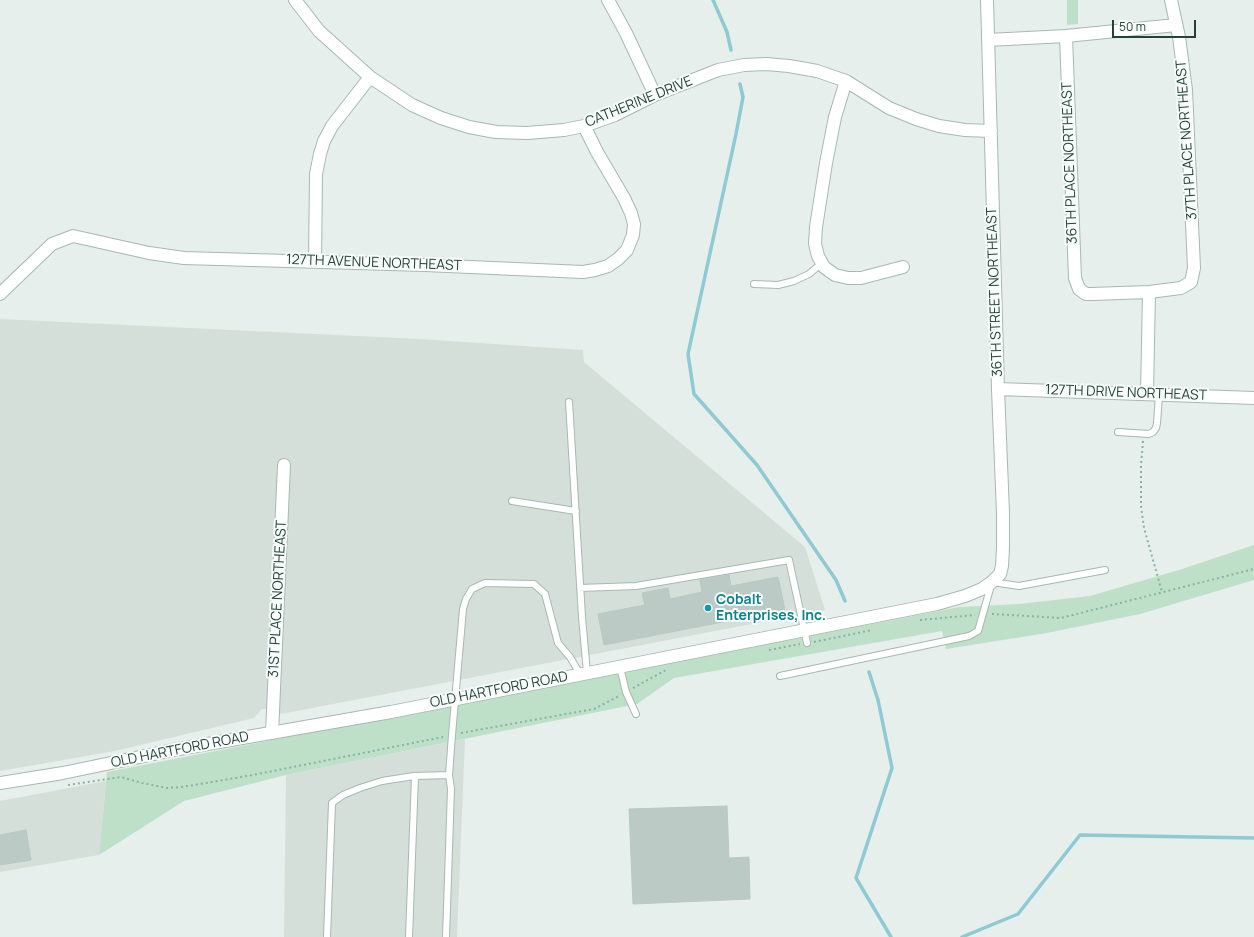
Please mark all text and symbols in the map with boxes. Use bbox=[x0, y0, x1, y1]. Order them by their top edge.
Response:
scale bar bbox=[1114, 12, 1198, 38]
text: 50 m bbox=[1119, 18, 1146, 35]
street label: 37TH PLACE NORTHEAST bbox=[1173, 59, 1201, 221]
street label: CATHERINE DRIVE bbox=[583, 73, 695, 131]
street label: 36TH PLACE NORTHEAST bbox=[1059, 82, 1081, 244]
street label: 36TH STREET NORTHEAST bbox=[984, 207, 1006, 377]
street label: 127TH AVENUE NORTHEAST bbox=[286, 252, 462, 274]
street label: 127TH DRIVE NORTHEAST bbox=[1045, 382, 1207, 404]
street label: 31ST PLACE NORTHEAST bbox=[265, 520, 291, 678]
place label: Cobalt Enterprises, Inc. bbox=[716, 592, 826, 624]
marker: Cobalt Enterprises, Inc. bbox=[703, 603, 713, 613]
street label: OLD HARTFORD ROAD bbox=[429, 668, 569, 712]
street label: OLD HARTFORD ROAD bbox=[110, 728, 250, 772]

